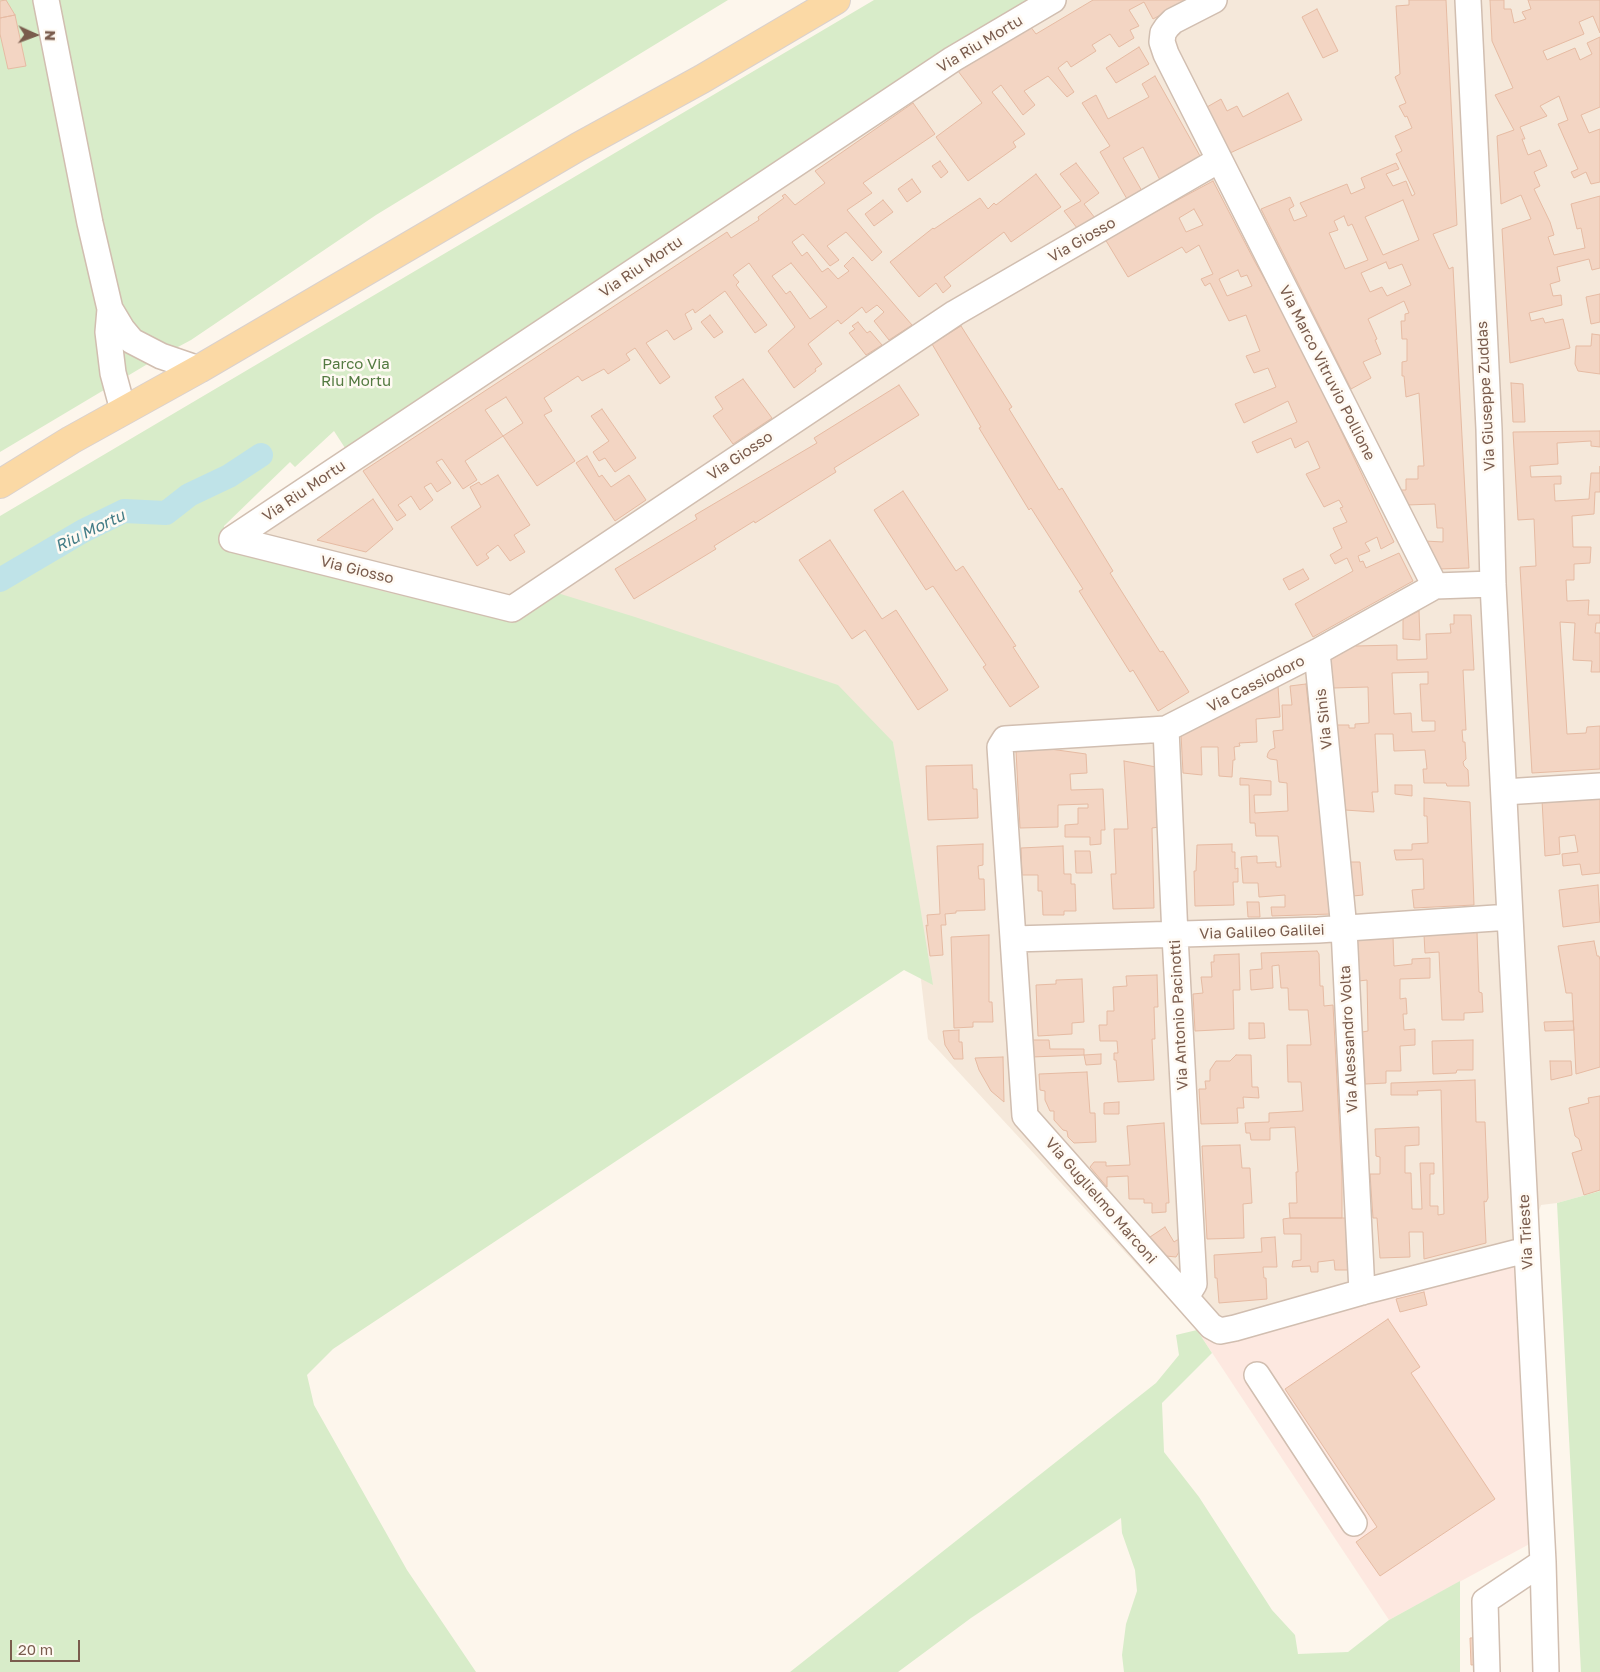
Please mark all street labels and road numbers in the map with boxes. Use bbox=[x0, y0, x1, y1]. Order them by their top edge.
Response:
street label: Via Riu Mortu bbox=[934, 11, 1026, 77]
street label: Via Giosso bbox=[1045, 214, 1119, 266]
street label: Via Riu Mortu bbox=[596, 233, 686, 301]
street label: Via Marco Vitruvio Pollione bbox=[1275, 283, 1379, 463]
street label: Via Giuseppe Zuddas bbox=[1473, 321, 1499, 471]
street label: Via Giosso bbox=[704, 428, 776, 484]
street label: Via Riu Mortu bbox=[259, 457, 349, 525]
street label: Via Giosso bbox=[319, 552, 395, 588]
street label: Via Cassiodoro bbox=[1204, 652, 1308, 716]
street label: Via Sinis bbox=[1312, 688, 1336, 750]
street label: Via Galileo Galilei bbox=[1199, 921, 1325, 943]
street label: Via Antonio Pacinotti bbox=[1166, 939, 1192, 1091]
street label: Via Alessandro Volta bbox=[1336, 965, 1362, 1113]
street label: Via Guglielmo Marconi bbox=[1041, 1134, 1161, 1268]
street label: Via Trieste bbox=[1515, 1194, 1537, 1270]

